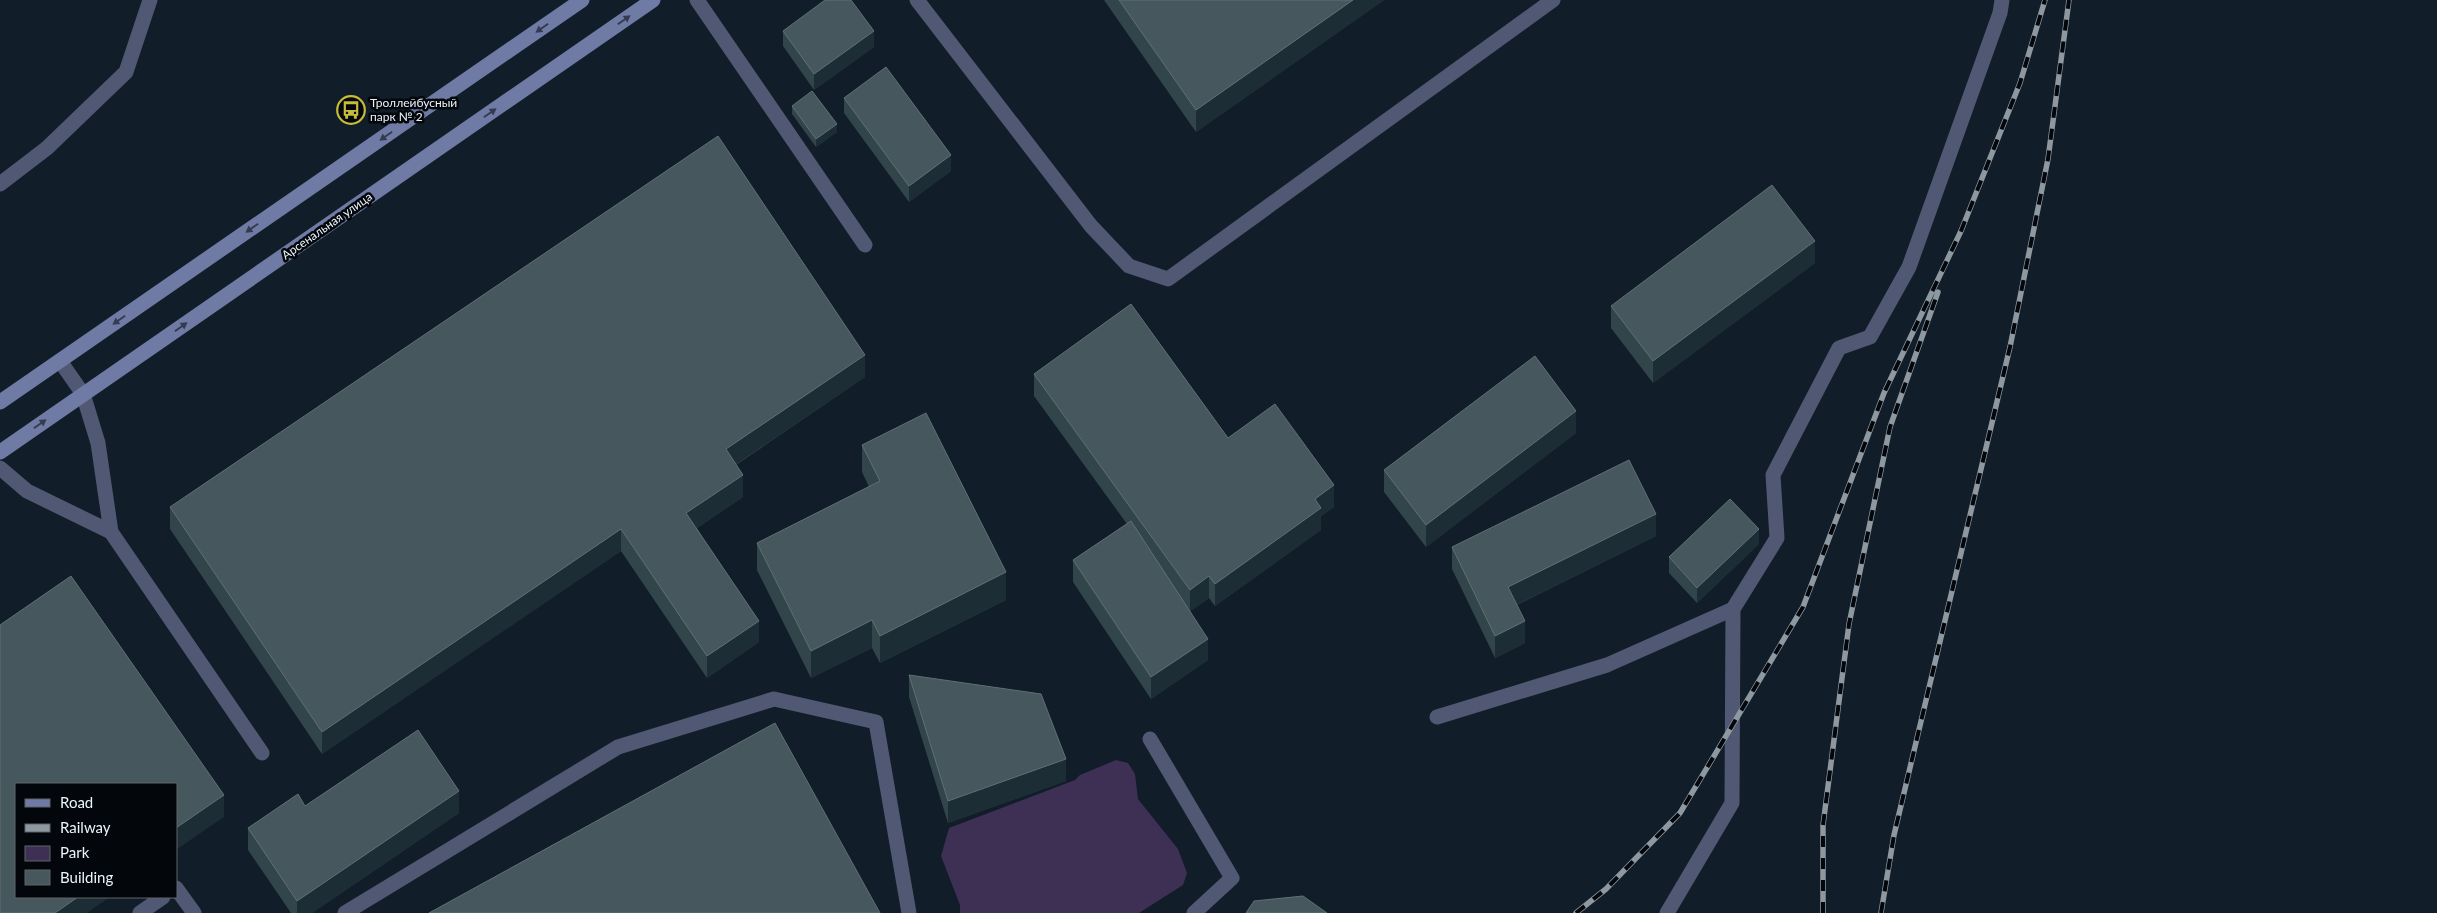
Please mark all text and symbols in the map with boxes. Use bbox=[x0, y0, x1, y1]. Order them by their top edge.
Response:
one-way arrow bbox=[617, 15, 630, 25]
one-way arrow bbox=[535, 23, 549, 33]
bus stop icon: Троллейбусный парк № 2 bbox=[336, 95, 366, 125]
place label: Троллейбусный парк № 2 bbox=[370, 95, 457, 124]
one-way arrow bbox=[483, 108, 497, 118]
one-way arrow bbox=[379, 131, 393, 141]
street label: Арсенальная улица bbox=[279, 189, 375, 262]
one-way arrow bbox=[246, 223, 259, 233]
one-way arrow bbox=[112, 315, 126, 325]
one-way arrow bbox=[174, 322, 188, 332]
one-way arrow bbox=[33, 419, 47, 429]
legend bbox=[15, 783, 178, 898]
text: Road bbox=[60, 793, 93, 811]
text: Railway bbox=[60, 818, 111, 836]
text: Park bbox=[60, 843, 90, 861]
text: Building bbox=[60, 868, 113, 886]

